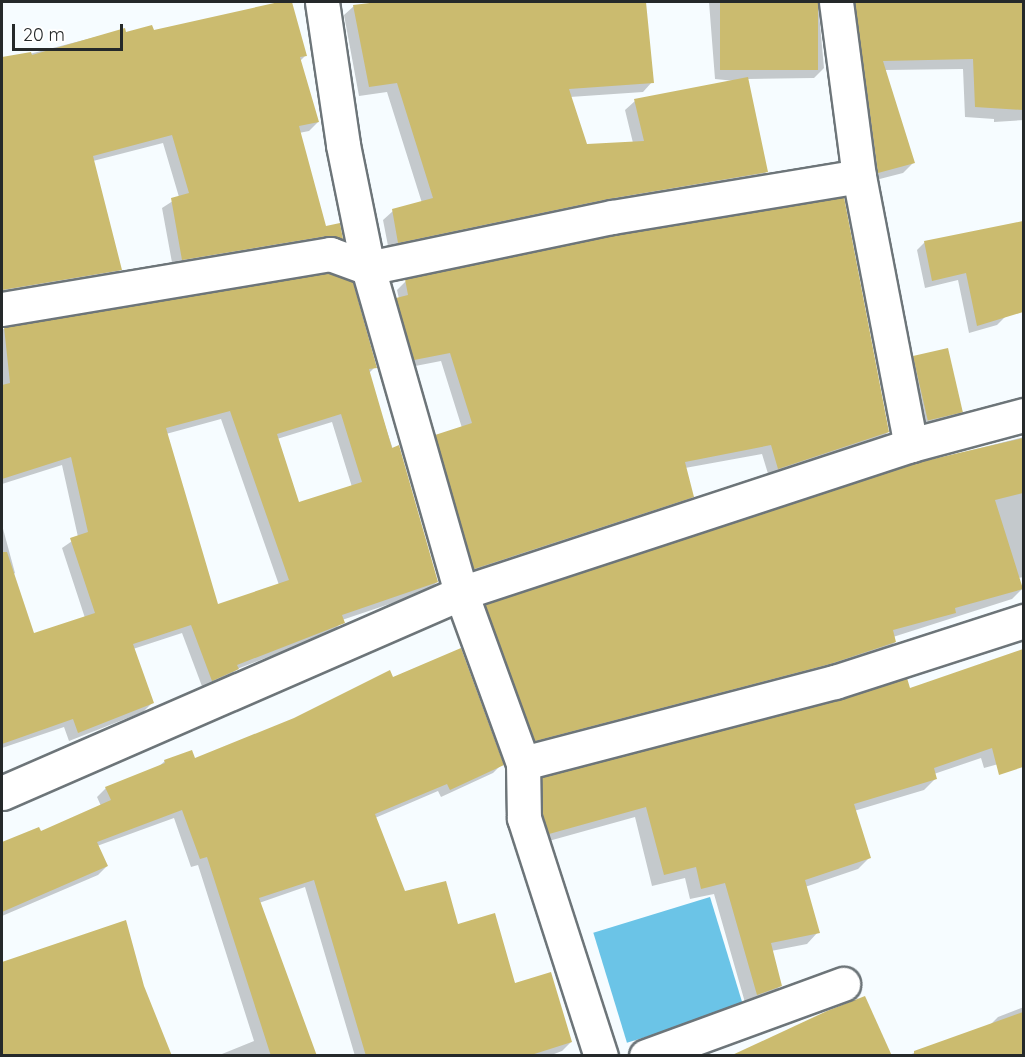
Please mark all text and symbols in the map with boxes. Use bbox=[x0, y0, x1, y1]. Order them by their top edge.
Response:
scale bar bbox=[15, 12, 126, 50]
text: 20 m bbox=[23, 23, 65, 46]

